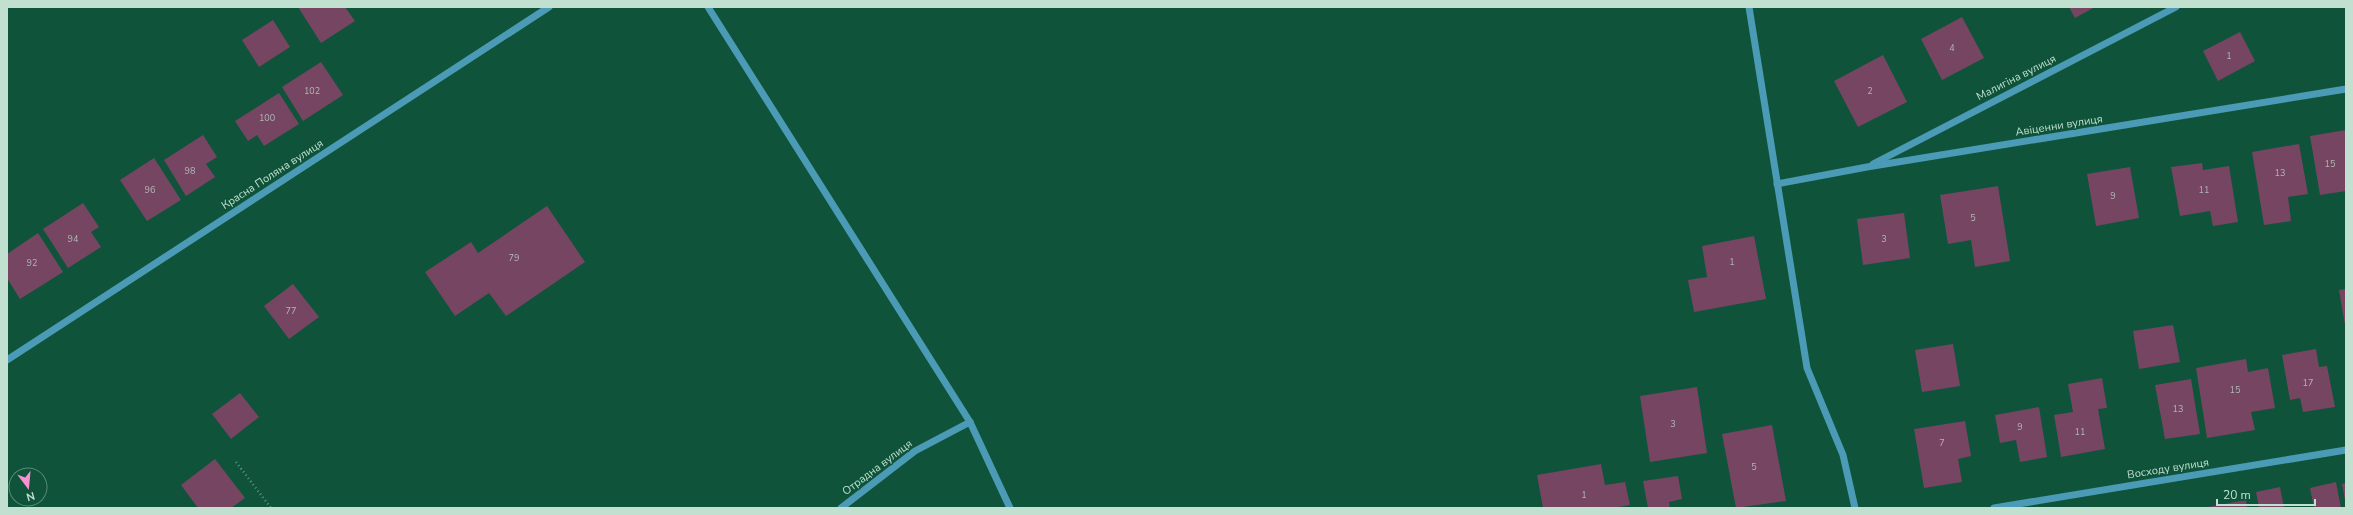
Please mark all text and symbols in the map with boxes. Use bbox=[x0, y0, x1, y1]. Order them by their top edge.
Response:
house number: 4 bbox=[1949, 42, 1955, 54]
house number: 1 bbox=[2226, 50, 2232, 62]
street label: Малигіна вулиця bbox=[1974, 51, 2059, 104]
house number: 102 bbox=[304, 85, 320, 97]
house number: 2 bbox=[1867, 85, 1873, 97]
street label: Авіценни вулиця bbox=[2014, 111, 2104, 140]
house number: 100 bbox=[259, 112, 275, 124]
street label: Красна Поляна вулиця bbox=[218, 136, 326, 213]
house number: 15 bbox=[2325, 158, 2335, 170]
house number: 98 bbox=[185, 165, 195, 177]
house number: 13 bbox=[2275, 167, 2285, 179]
house number: 96 bbox=[145, 184, 155, 196]
house number: 11 bbox=[2199, 184, 2209, 196]
house number: 9 bbox=[2110, 190, 2116, 202]
house number: 5 bbox=[1970, 212, 1976, 224]
house number: 94 bbox=[68, 233, 79, 245]
house number: 3 bbox=[1881, 233, 1887, 245]
house number: 79 bbox=[509, 252, 519, 264]
house number: 1 bbox=[1729, 256, 1735, 268]
house number: 92 bbox=[27, 257, 37, 269]
house number: 77 bbox=[286, 305, 296, 317]
house number: 17 bbox=[2303, 377, 2313, 389]
house number: 15 bbox=[2230, 384, 2240, 396]
house number: 13 bbox=[2173, 403, 2183, 415]
house number: 3 bbox=[1670, 418, 1676, 430]
house number: 9 bbox=[2017, 421, 2023, 433]
house number: 11 bbox=[2075, 426, 2085, 438]
street label: Отрадна вулиця bbox=[839, 436, 915, 499]
house number: 7 bbox=[1939, 437, 1945, 449]
street label: Восходу вулиця bbox=[2126, 455, 2210, 482]
house number: 5 bbox=[1751, 461, 1757, 473]
north arrow bbox=[8, 467, 48, 507]
scale bar bbox=[2217, 481, 2315, 507]
text: 20 m bbox=[2223, 487, 2251, 503]
text: N bbox=[25, 488, 37, 504]
house number: 1 bbox=[1581, 489, 1587, 501]

